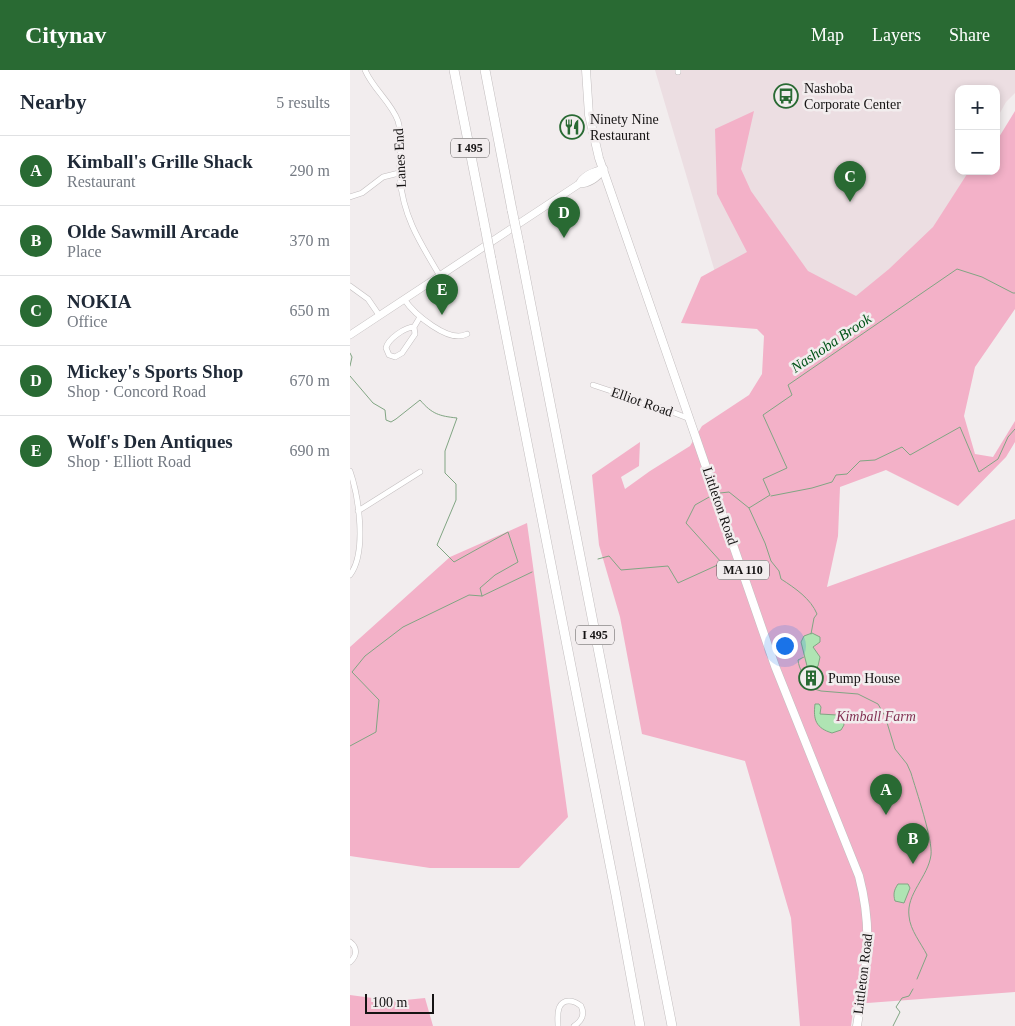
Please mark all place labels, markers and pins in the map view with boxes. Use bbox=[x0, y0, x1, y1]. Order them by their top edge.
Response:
place label: Nashoba Corporate Center bbox=[804, 81, 901, 112]
bus stop icon: Nashoba Corporate Center bbox=[773, 83, 799, 109]
place label: Ninety Nine Restaurant bbox=[590, 112, 659, 143]
restaurant icon: Ninety Nine Restaurant bbox=[559, 114, 585, 140]
pin: C bbox=[834, 161, 866, 202]
pin: D bbox=[548, 197, 580, 238]
pin: E bbox=[426, 274, 458, 315]
building icon: Pump House bbox=[798, 665, 824, 691]
place label: Pump House bbox=[828, 671, 900, 686]
pin: A bbox=[870, 774, 902, 815]
pin: B bbox=[897, 823, 929, 864]

